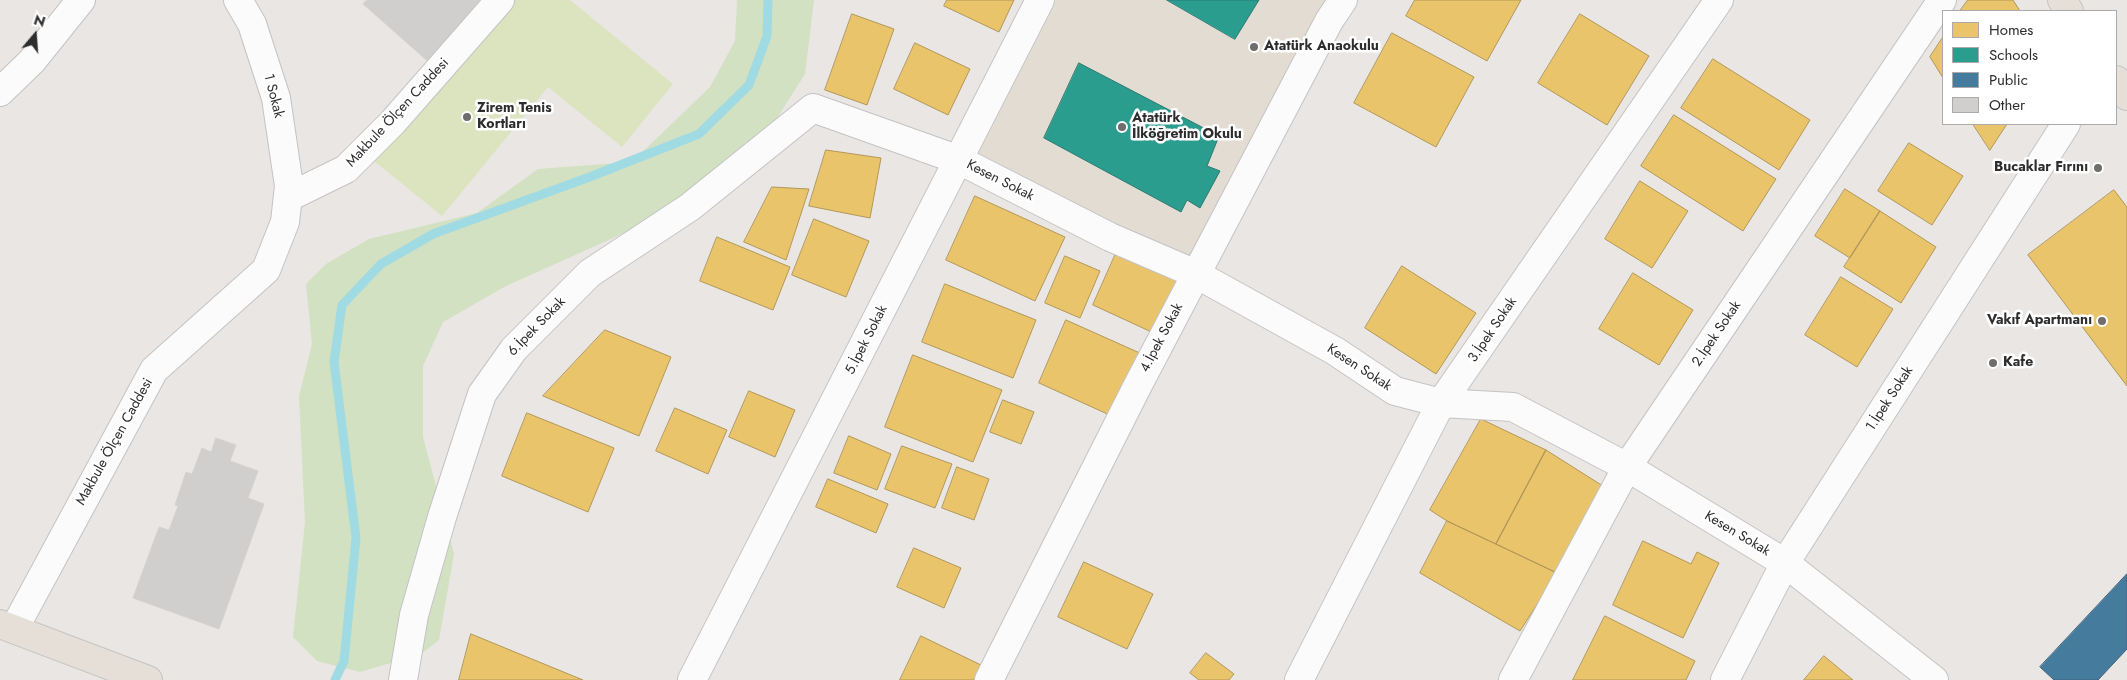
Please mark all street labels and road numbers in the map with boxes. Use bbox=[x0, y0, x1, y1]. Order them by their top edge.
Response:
street label: Makbule Ölçen Caddesi bbox=[343, 55, 453, 171]
street label: 1 Sokak bbox=[259, 72, 287, 120]
street label: Kesen Sokak bbox=[963, 157, 1037, 205]
street label: 6.İpek Sokak bbox=[505, 294, 569, 360]
street label: 3.İpek Sokak bbox=[1465, 294, 1521, 366]
street label: 2.İpek Sokak bbox=[1689, 298, 1745, 370]
street label: 4.İpek Sokak bbox=[1137, 301, 1187, 375]
street label: 5.İpek Sokak bbox=[842, 303, 892, 377]
street label: Kesen Sokak bbox=[1324, 341, 1394, 395]
street label: 1.İpek Sokak bbox=[1863, 363, 1917, 435]
street label: Makbule Ölçen Caddesi bbox=[73, 376, 157, 508]
street label: Kesen Sokak bbox=[1701, 508, 1773, 560]

